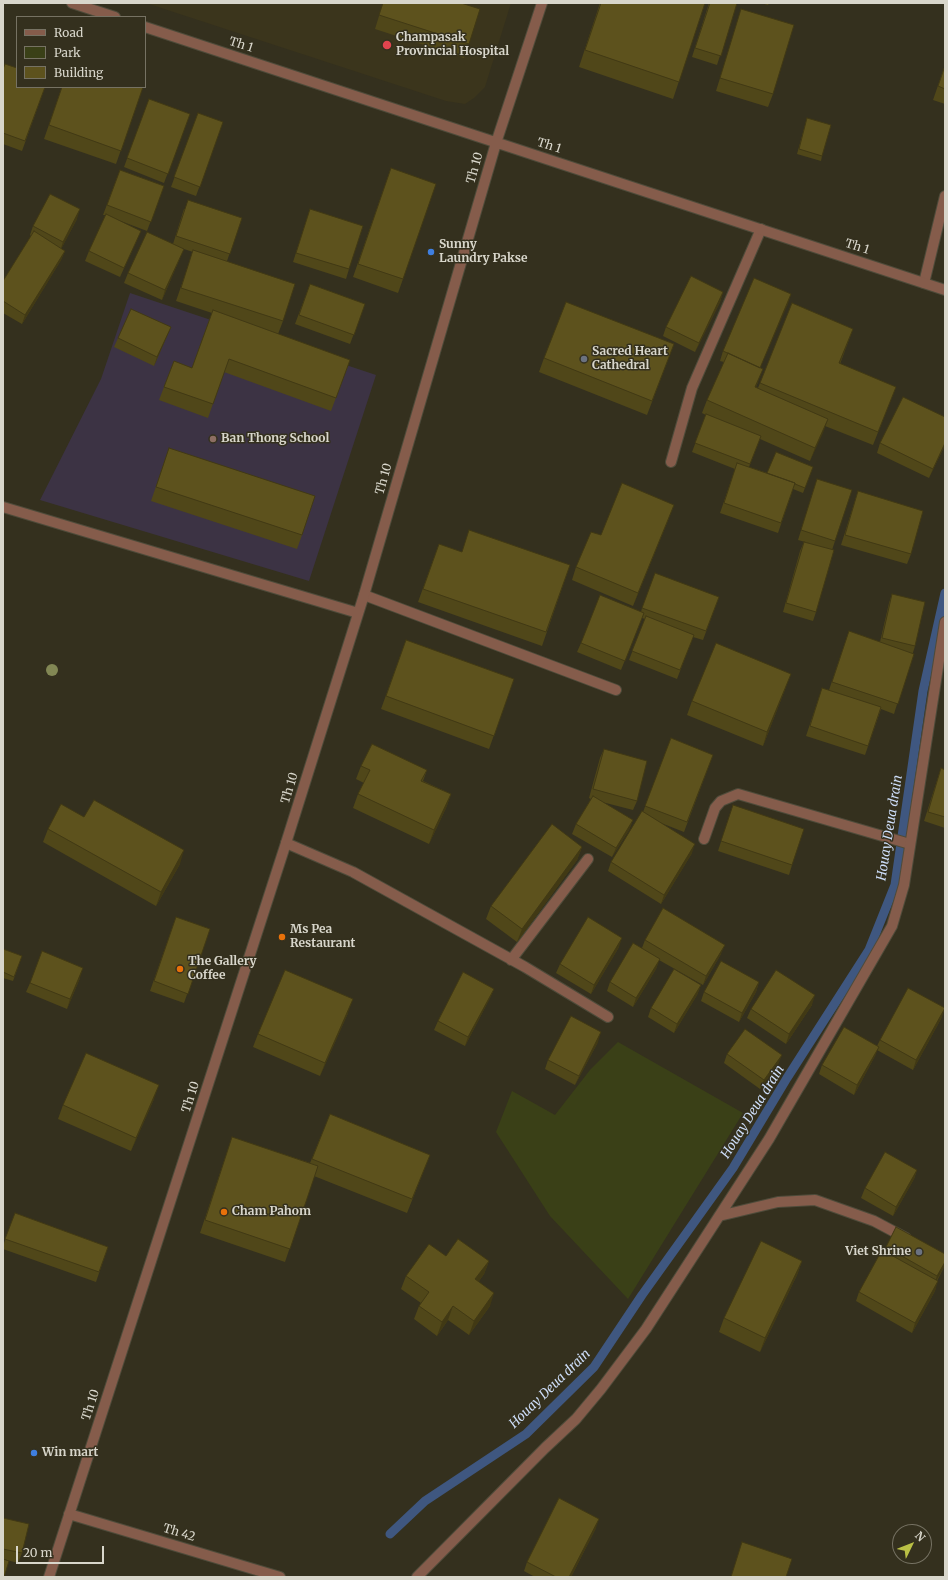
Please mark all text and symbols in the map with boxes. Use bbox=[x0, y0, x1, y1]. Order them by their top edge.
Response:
legend bbox=[16, 16, 146, 88]
text: Road bbox=[54, 25, 83, 40]
place label: Champasak Provincial Hospital bbox=[396, 31, 509, 59]
street label: Th 1 bbox=[227, 34, 255, 56]
marker: Champasak Provincial Hospital bbox=[381, 39, 393, 51]
text: Park bbox=[54, 45, 81, 60]
text: Building bbox=[54, 65, 103, 80]
street label: Th 1 bbox=[535, 135, 563, 157]
street label: Th 10 bbox=[464, 151, 486, 185]
street label: Th 1 bbox=[843, 236, 871, 258]
place label: Sunny Laundry Pakse bbox=[439, 238, 527, 266]
marker: Sunny Laundry Pakse bbox=[426, 247, 436, 257]
place label: Sacred Heart Cathedral bbox=[592, 345, 668, 373]
marker: Sacred Heart Cathedral bbox=[579, 354, 589, 364]
place label: Ban Thong School bbox=[221, 432, 329, 446]
marker: Ban Thong School bbox=[208, 434, 218, 444]
street label: Th 10 bbox=[373, 462, 395, 496]
street label: Th 10 bbox=[278, 771, 302, 805]
water label: Houay Deua drain bbox=[874, 774, 906, 882]
place label: Ms Pea Restaurant bbox=[290, 923, 355, 951]
marker: Ms Pea Restaurant bbox=[277, 932, 287, 942]
place label: The Gallery Coffee bbox=[188, 955, 257, 983]
marker: The Gallery Coffee bbox=[175, 964, 185, 974]
water label: Houay Deua drain bbox=[718, 1063, 788, 1161]
street label: Th 10 bbox=[179, 1080, 203, 1114]
place label: Cham Pahom bbox=[232, 1205, 311, 1219]
marker: Cham Pahom bbox=[219, 1207, 229, 1217]
place label: Viet Shrine bbox=[845, 1245, 911, 1259]
marker: Viet Shrine bbox=[914, 1247, 924, 1257]
water label: Houay Deua drain bbox=[506, 1346, 594, 1432]
street label: Th 10 bbox=[79, 1388, 103, 1422]
place label: Win mart bbox=[42, 1446, 98, 1460]
marker: Win mart bbox=[29, 1448, 39, 1458]
street label: Th 42 bbox=[161, 1521, 197, 1545]
north arrow bbox=[892, 1524, 932, 1564]
text: N bbox=[912, 1529, 928, 1544]
scale bar bbox=[18, 1538, 106, 1564]
text: 20 m bbox=[23, 1545, 52, 1560]

